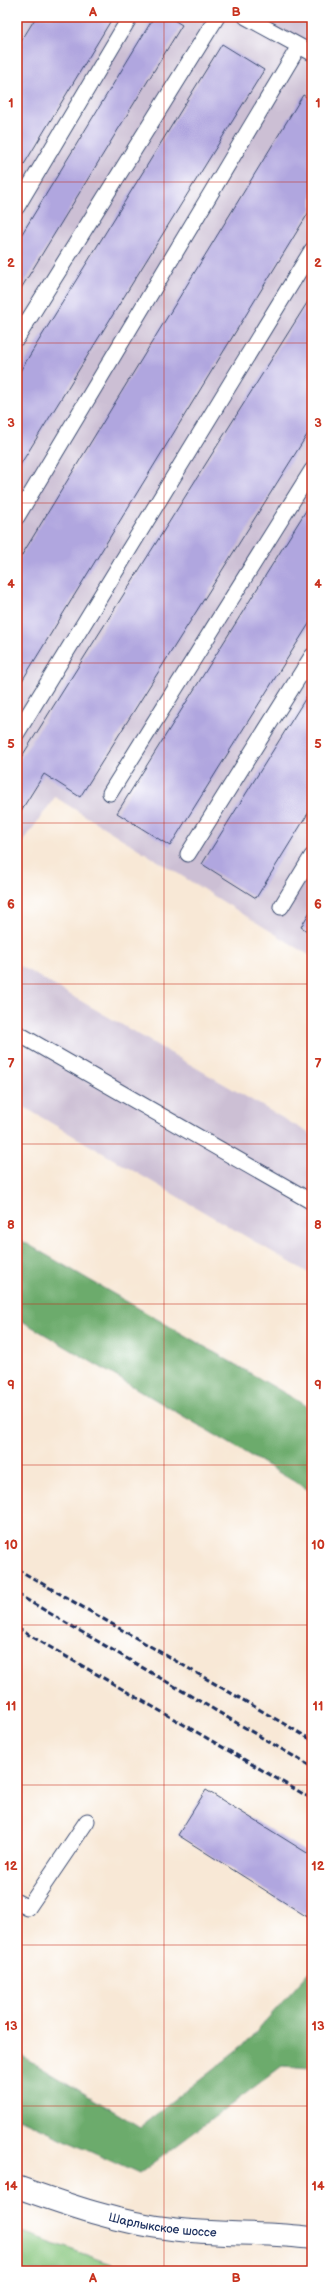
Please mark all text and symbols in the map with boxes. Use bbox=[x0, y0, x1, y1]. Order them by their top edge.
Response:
text: A bbox=[88, 4, 97, 20]
text: B bbox=[231, 4, 241, 20]
text: 1 bbox=[8, 95, 14, 111]
text: 1 bbox=[315, 95, 321, 111]
text: 2 bbox=[7, 255, 15, 271]
text: 2 bbox=[314, 255, 322, 271]
text: 3 bbox=[7, 415, 15, 431]
text: 3 bbox=[314, 415, 322, 431]
text: 4 bbox=[7, 576, 15, 592]
text: 4 bbox=[314, 576, 322, 592]
text: 5 bbox=[7, 736, 15, 752]
text: 5 bbox=[314, 736, 322, 752]
text: 6 bbox=[7, 896, 15, 912]
text: 6 bbox=[314, 896, 322, 912]
text: 7 bbox=[7, 1056, 15, 1072]
text: 7 bbox=[314, 1056, 322, 1072]
text: 8 bbox=[7, 1217, 15, 1233]
text: 8 bbox=[314, 1217, 322, 1233]
text: 9 bbox=[7, 1377, 15, 1393]
text: 9 bbox=[314, 1377, 322, 1393]
text: 10 bbox=[4, 1537, 18, 1553]
text: 10 bbox=[311, 1537, 325, 1553]
text: 11 bbox=[6, 1698, 16, 1714]
text: 11 bbox=[313, 1698, 323, 1714]
text: 12 bbox=[4, 1858, 18, 1874]
text: 12 bbox=[311, 1858, 325, 1874]
text: 13 bbox=[4, 2018, 18, 2034]
text: 13 bbox=[311, 2018, 325, 2034]
text: 14 bbox=[4, 2178, 18, 2194]
text: 14 bbox=[311, 2178, 325, 2194]
street label: Шарлыкское шоссе bbox=[107, 2210, 217, 2241]
text: A bbox=[88, 2270, 97, 2286]
text: B bbox=[231, 2270, 241, 2286]

